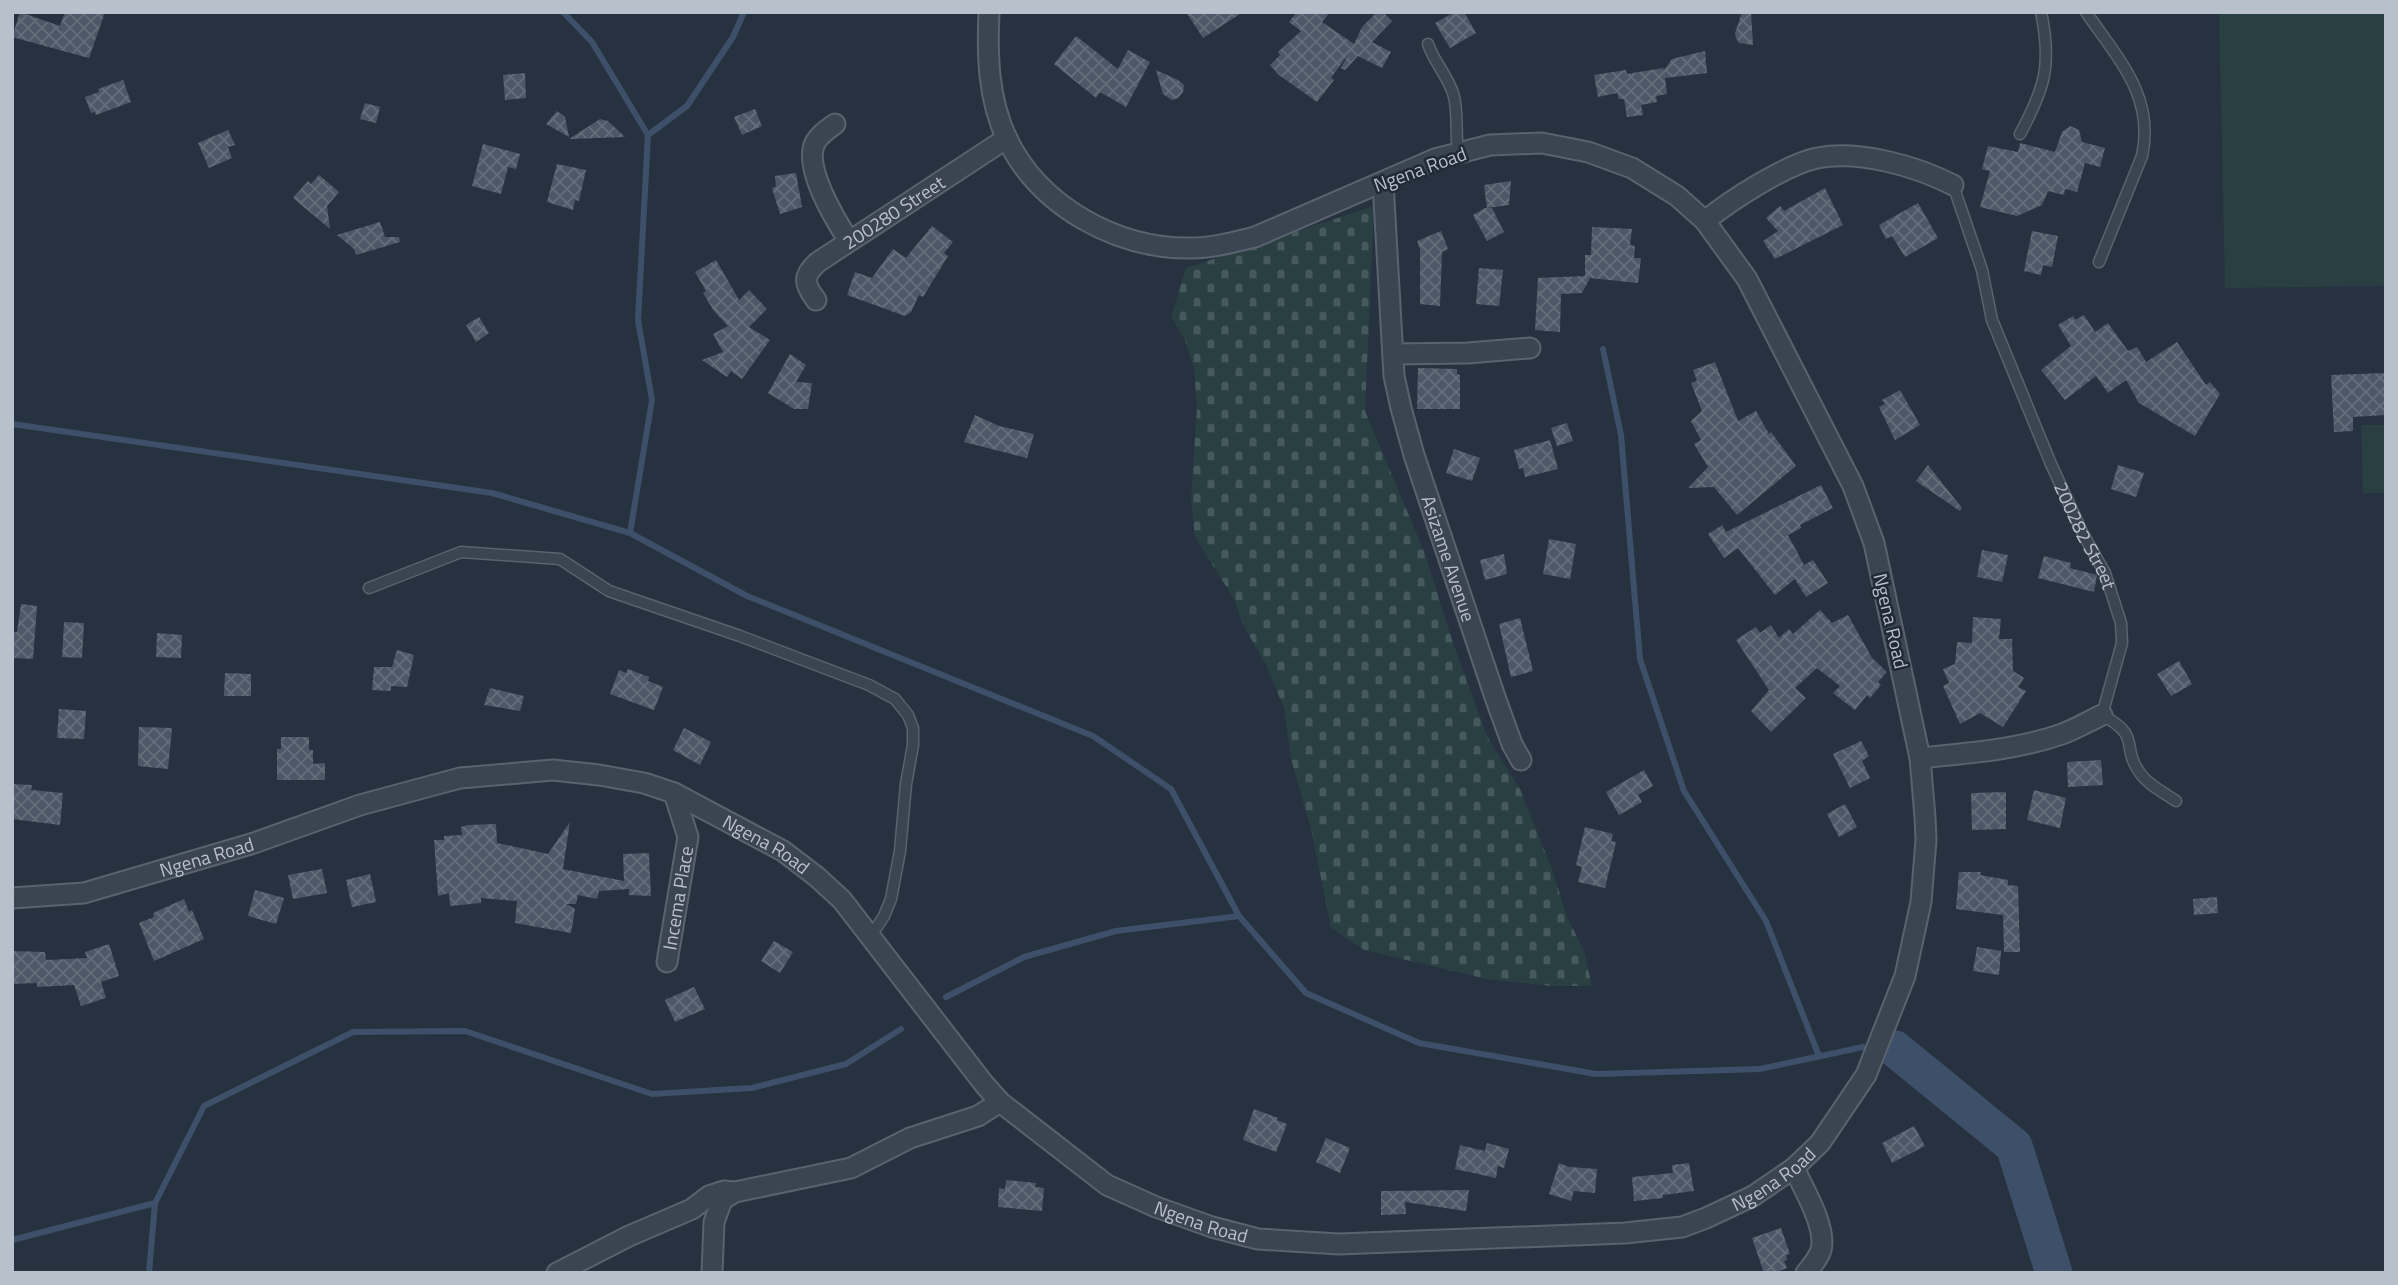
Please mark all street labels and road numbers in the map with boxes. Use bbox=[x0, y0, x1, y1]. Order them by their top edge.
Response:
street label: Ngena Road bbox=[1369, 138, 1470, 199]
street label: 200280 Street bbox=[837, 167, 951, 256]
street label: 200282 Street bbox=[2047, 477, 2124, 593]
street label: Asizame Avenue bbox=[1414, 491, 1484, 625]
street label: Ngena Road bbox=[1866, 570, 1917, 671]
street label: Ngena Road bbox=[718, 806, 816, 881]
street label: Ngena Road bbox=[156, 829, 257, 884]
street label: Incema Place bbox=[654, 844, 700, 952]
street label: Ngena Road bbox=[1727, 1140, 1822, 1218]
street label: Ngena Road bbox=[1150, 1193, 1251, 1250]

